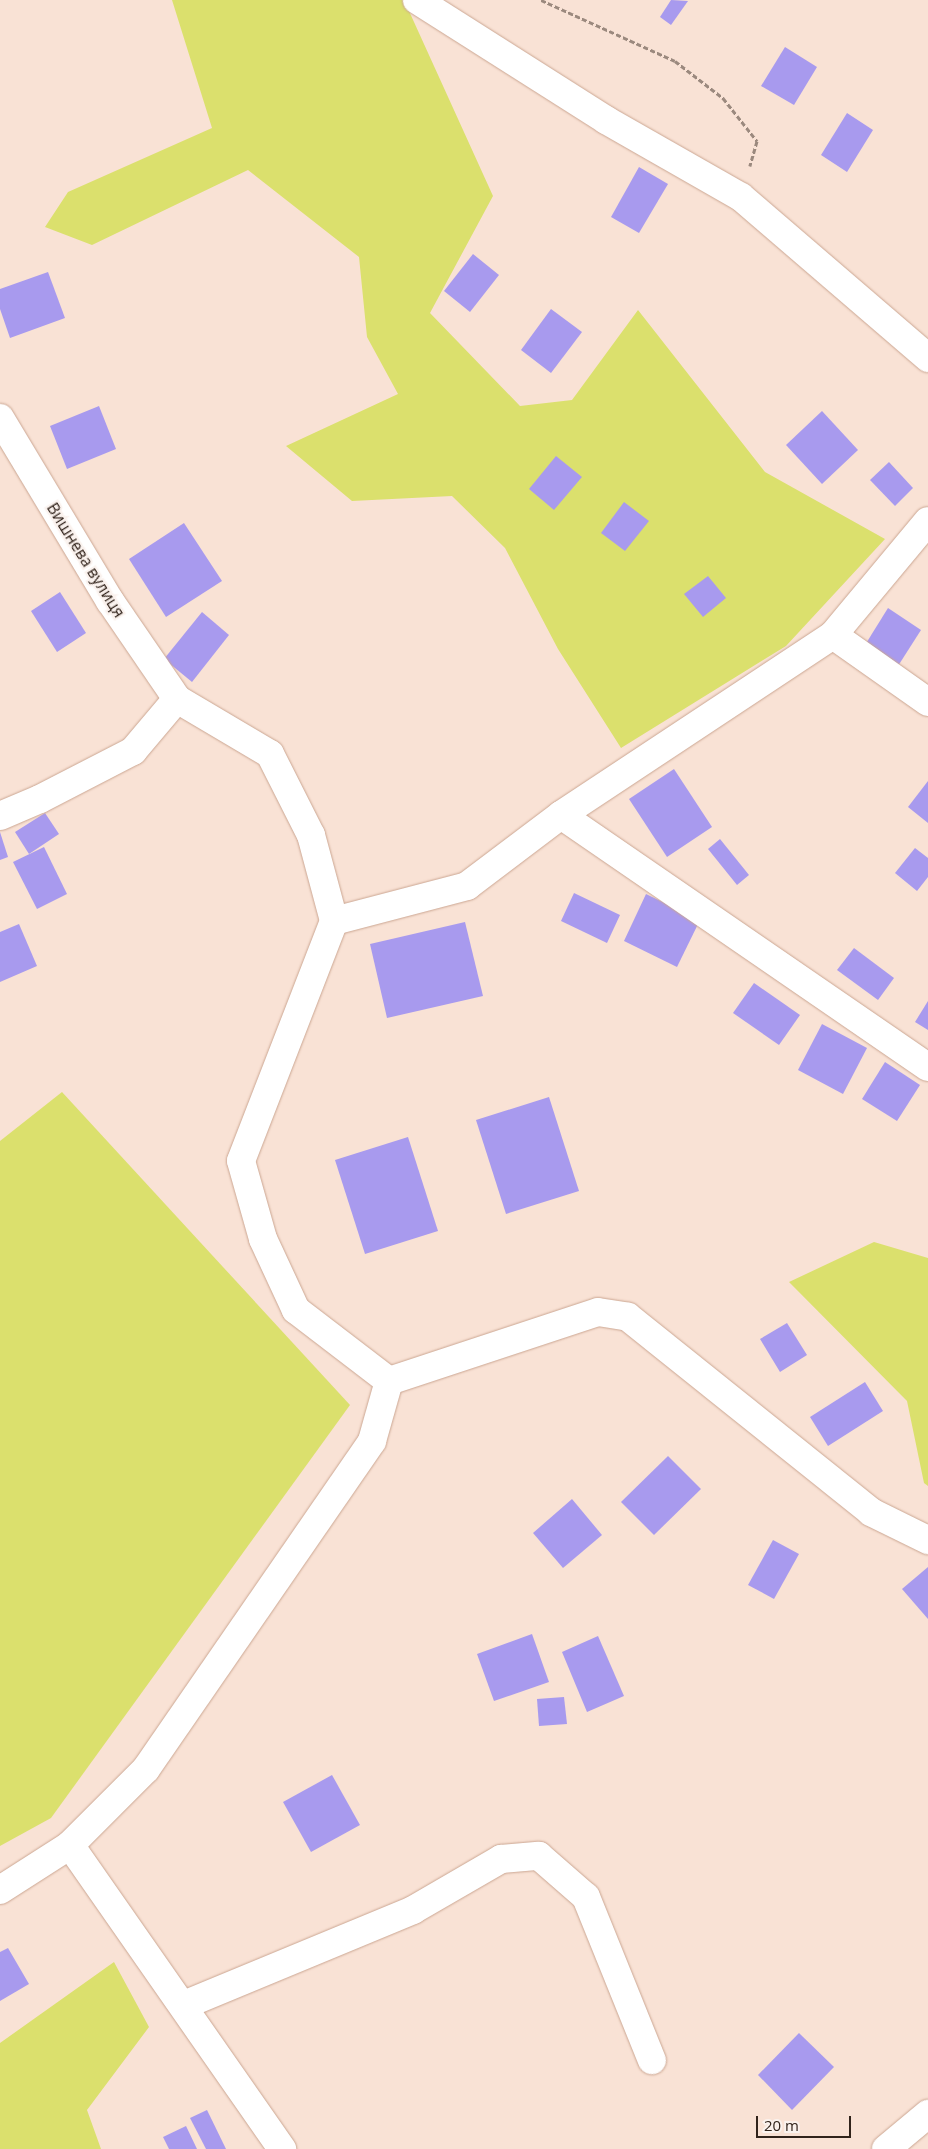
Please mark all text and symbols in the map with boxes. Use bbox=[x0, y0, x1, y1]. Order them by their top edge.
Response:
street label: Вишнева вулиця bbox=[43, 499, 129, 621]
scale bar bbox=[758, 2106, 853, 2138]
text: 20 m bbox=[764, 2115, 799, 2135]

